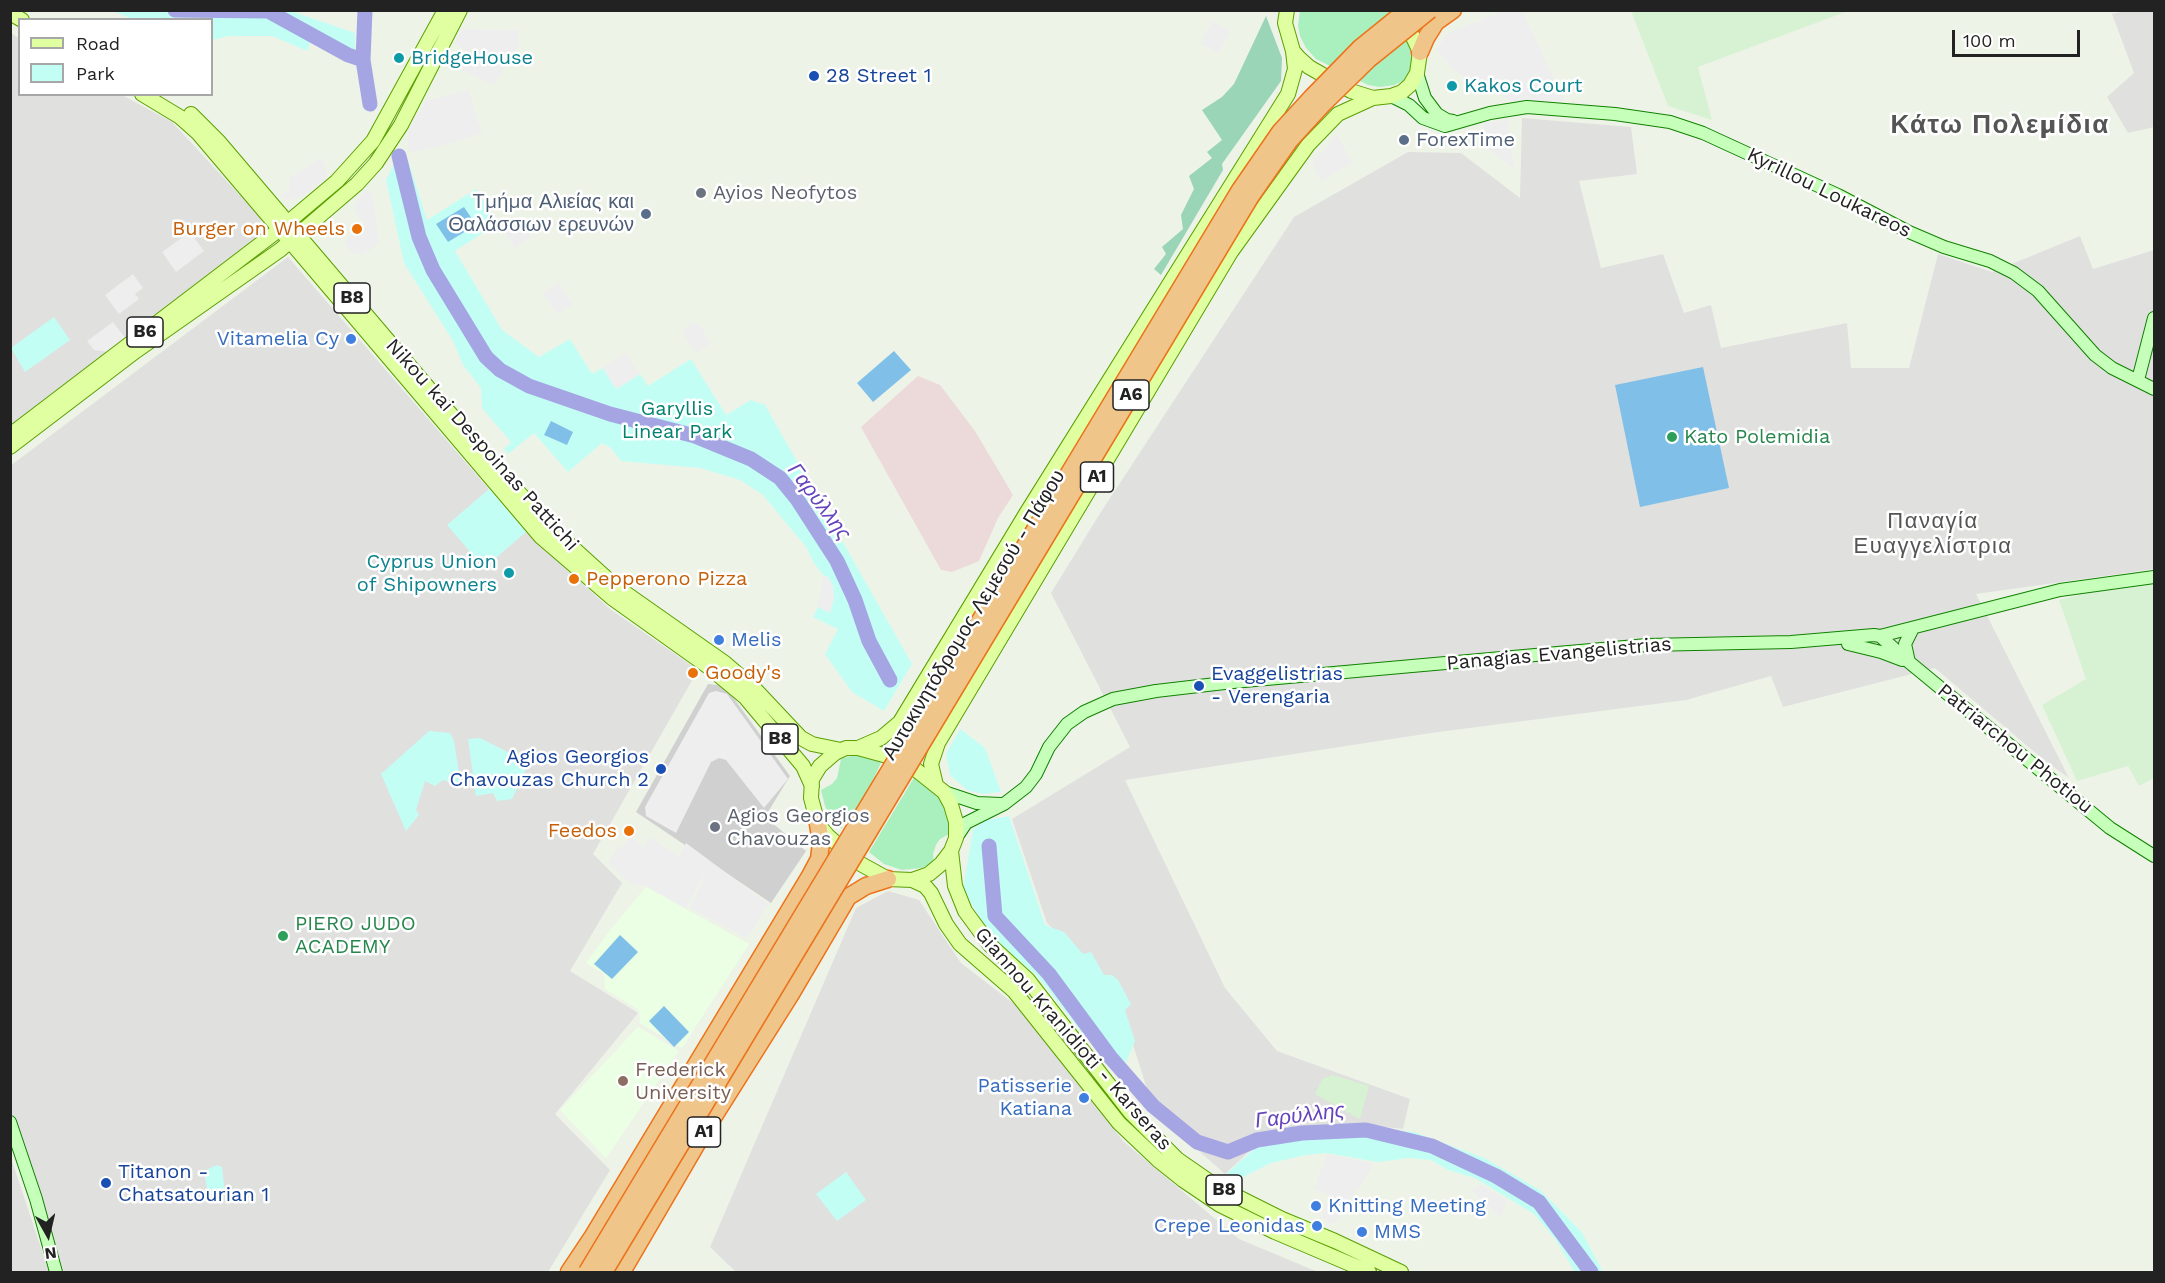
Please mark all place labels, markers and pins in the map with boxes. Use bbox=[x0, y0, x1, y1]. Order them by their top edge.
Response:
place label: BridgeHouse bbox=[411, 46, 533, 70]
marker: BridgeHouse bbox=[392, 51, 406, 65]
place label: 28 Street 1 bbox=[826, 64, 932, 88]
marker: 28 Street 1 bbox=[807, 69, 821, 83]
place label: Kakos Court bbox=[1464, 74, 1582, 98]
marker: Kakos Court bbox=[1445, 79, 1459, 93]
place label: ForexTime bbox=[1416, 128, 1515, 152]
marker: ForexTime bbox=[1397, 133, 1411, 147]
place label: Ayios Neofytos bbox=[713, 181, 857, 205]
marker: Ayios Neofytos bbox=[694, 186, 708, 200]
place label: Τμήμα Αλιείας και Θαλάσσιων ερευνών bbox=[448, 190, 634, 237]
marker: Τμήμα Αλιείας και Θαλάσσιων ερευνών bbox=[639, 207, 653, 221]
place label: Burger on Wheels bbox=[172, 217, 345, 241]
marker: Burger on Wheels bbox=[350, 222, 364, 236]
place label: Vitamelia Cy bbox=[217, 327, 339, 351]
marker: Vitamelia Cy bbox=[344, 332, 358, 346]
place label: Kato Polemidia bbox=[1684, 425, 1830, 449]
marker: Kato Polemidia bbox=[1665, 430, 1679, 444]
place label: Cyprus Union of Shipowners bbox=[357, 550, 497, 597]
marker: Cyprus Union of Shipowners bbox=[502, 566, 516, 580]
place label: Pepperono Pizza bbox=[586, 567, 747, 591]
marker: Pepperono Pizza bbox=[567, 572, 581, 586]
place label: Melis bbox=[731, 628, 781, 652]
marker: Melis bbox=[712, 633, 726, 647]
place label: Goody's bbox=[705, 661, 781, 685]
place label: Evaggelistrias - Verengaria bbox=[1211, 662, 1343, 709]
marker: Goody's bbox=[686, 666, 700, 680]
marker: Evaggelistrias - Verengaria bbox=[1192, 679, 1206, 693]
place label: Agios Georgios Chavouzas Church 2 bbox=[449, 745, 649, 792]
marker: Agios Georgios Chavouzas Church 2 bbox=[654, 762, 668, 776]
place label: Agios Georgios Chavouzas bbox=[727, 804, 870, 851]
place label: Feedos bbox=[548, 819, 617, 843]
marker: Agios Georgios Chavouzas bbox=[708, 820, 722, 834]
marker: Feedos bbox=[622, 824, 636, 838]
place label: PIERO JUDO ACADEMY bbox=[295, 912, 416, 959]
marker: PIERO JUDO ACADEMY bbox=[276, 929, 290, 943]
place label: Frederick University bbox=[635, 1058, 731, 1105]
marker: Frederick University bbox=[616, 1074, 630, 1088]
place label: Patisserie Katiana bbox=[978, 1074, 1072, 1121]
marker: Patisserie Katiana bbox=[1077, 1091, 1091, 1105]
place label: Titanon - Chatsatourian 1 bbox=[118, 1160, 269, 1207]
marker: Titanon - Chatsatourian 1 bbox=[99, 1176, 113, 1190]
place label: Knitting Meeting bbox=[1328, 1194, 1486, 1218]
marker: Knitting Meeting bbox=[1309, 1199, 1323, 1213]
place label: Crepe Leonidas bbox=[1154, 1214, 1305, 1238]
marker: Crepe Leonidas bbox=[1310, 1219, 1324, 1233]
place label: MMS bbox=[1374, 1220, 1421, 1244]
marker: MMS bbox=[1355, 1225, 1369, 1239]

